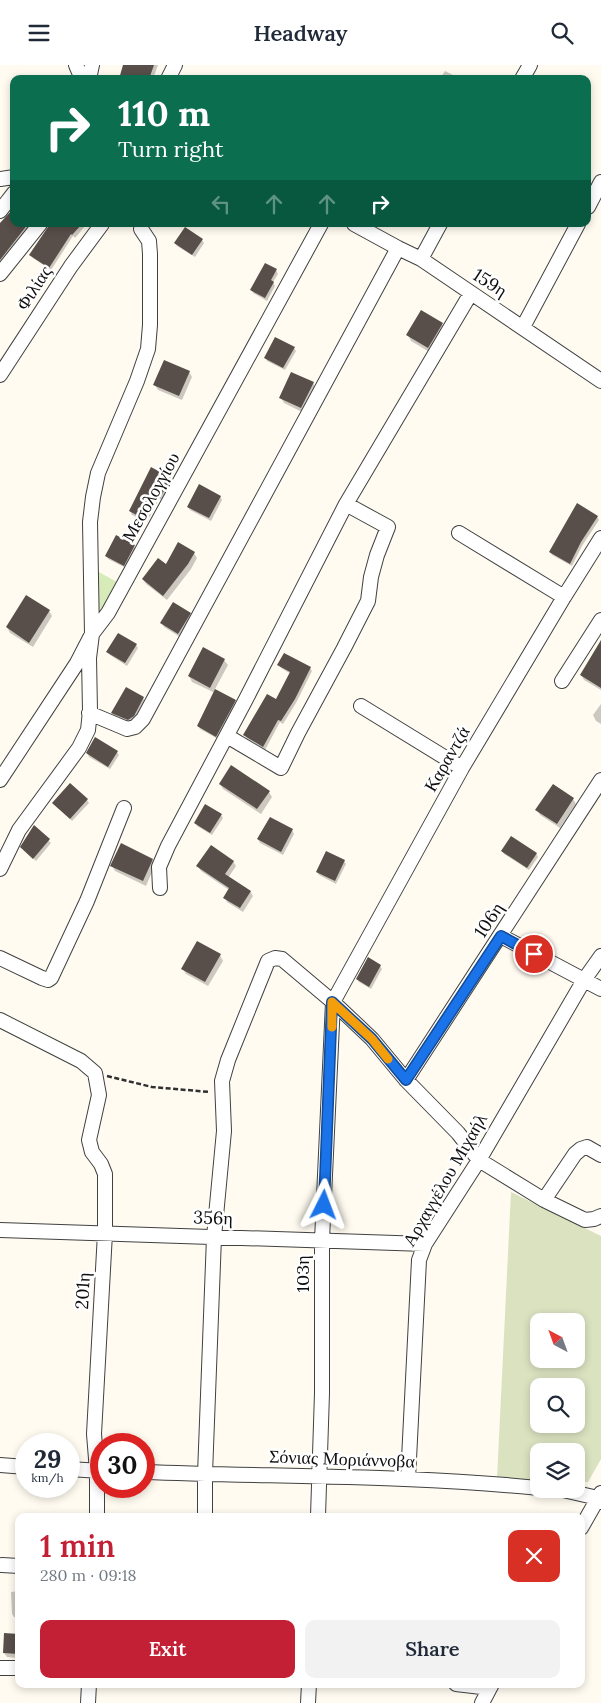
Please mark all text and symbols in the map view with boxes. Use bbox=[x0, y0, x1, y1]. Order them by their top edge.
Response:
icon: menu bbox=[25, 19, 53, 47]
text: Headway bbox=[253, 19, 348, 47]
icon: search bbox=[548, 19, 576, 47]
text: 110 m bbox=[118, 91, 210, 136]
icon: right bbox=[35, 95, 100, 160]
text: Turn right bbox=[118, 135, 223, 163]
icon: left bbox=[207, 190, 235, 218]
icon: ahead bbox=[260, 190, 288, 218]
icon: ahead bbox=[313, 190, 341, 218]
icon: right bbox=[366, 190, 394, 218]
street label: Φιλίας bbox=[11, 261, 56, 314]
street label: 159η bbox=[469, 263, 512, 302]
street label: Μεσολογγίου bbox=[117, 448, 185, 545]
street label: Καραντζά bbox=[419, 721, 475, 796]
street label: 106η bbox=[469, 898, 508, 942]
pin bbox=[513, 933, 555, 975]
icon: arrive bbox=[520, 940, 548, 968]
street label: Αρχαγγέλου Μιχαήλ bbox=[397, 1109, 492, 1250]
position arrow bbox=[297, 1178, 349, 1230]
street label: 356η bbox=[193, 1205, 233, 1230]
street label: 103η bbox=[291, 1255, 314, 1293]
street label: 201η bbox=[70, 1272, 95, 1310]
north arrow bbox=[530, 1313, 585, 1367]
map controls bbox=[530, 1313, 585, 1498]
button: search bbox=[530, 1378, 585, 1433]
speed limit sign: 30 bbox=[90, 1433, 155, 1498]
text: 29 bbox=[34, 1443, 61, 1475]
button: layers bbox=[530, 1443, 585, 1498]
street label: Σόνιας Μοριάννοβα bbox=[269, 1444, 416, 1473]
text: km/h bbox=[31, 1470, 64, 1485]
text: 1 min bbox=[40, 1527, 115, 1565]
button: close bbox=[508, 1530, 560, 1582]
text: 280 m · 09:18 bbox=[40, 1565, 136, 1585]
button: Exit bbox=[40, 1620, 295, 1678]
button: Share bbox=[305, 1620, 560, 1678]

